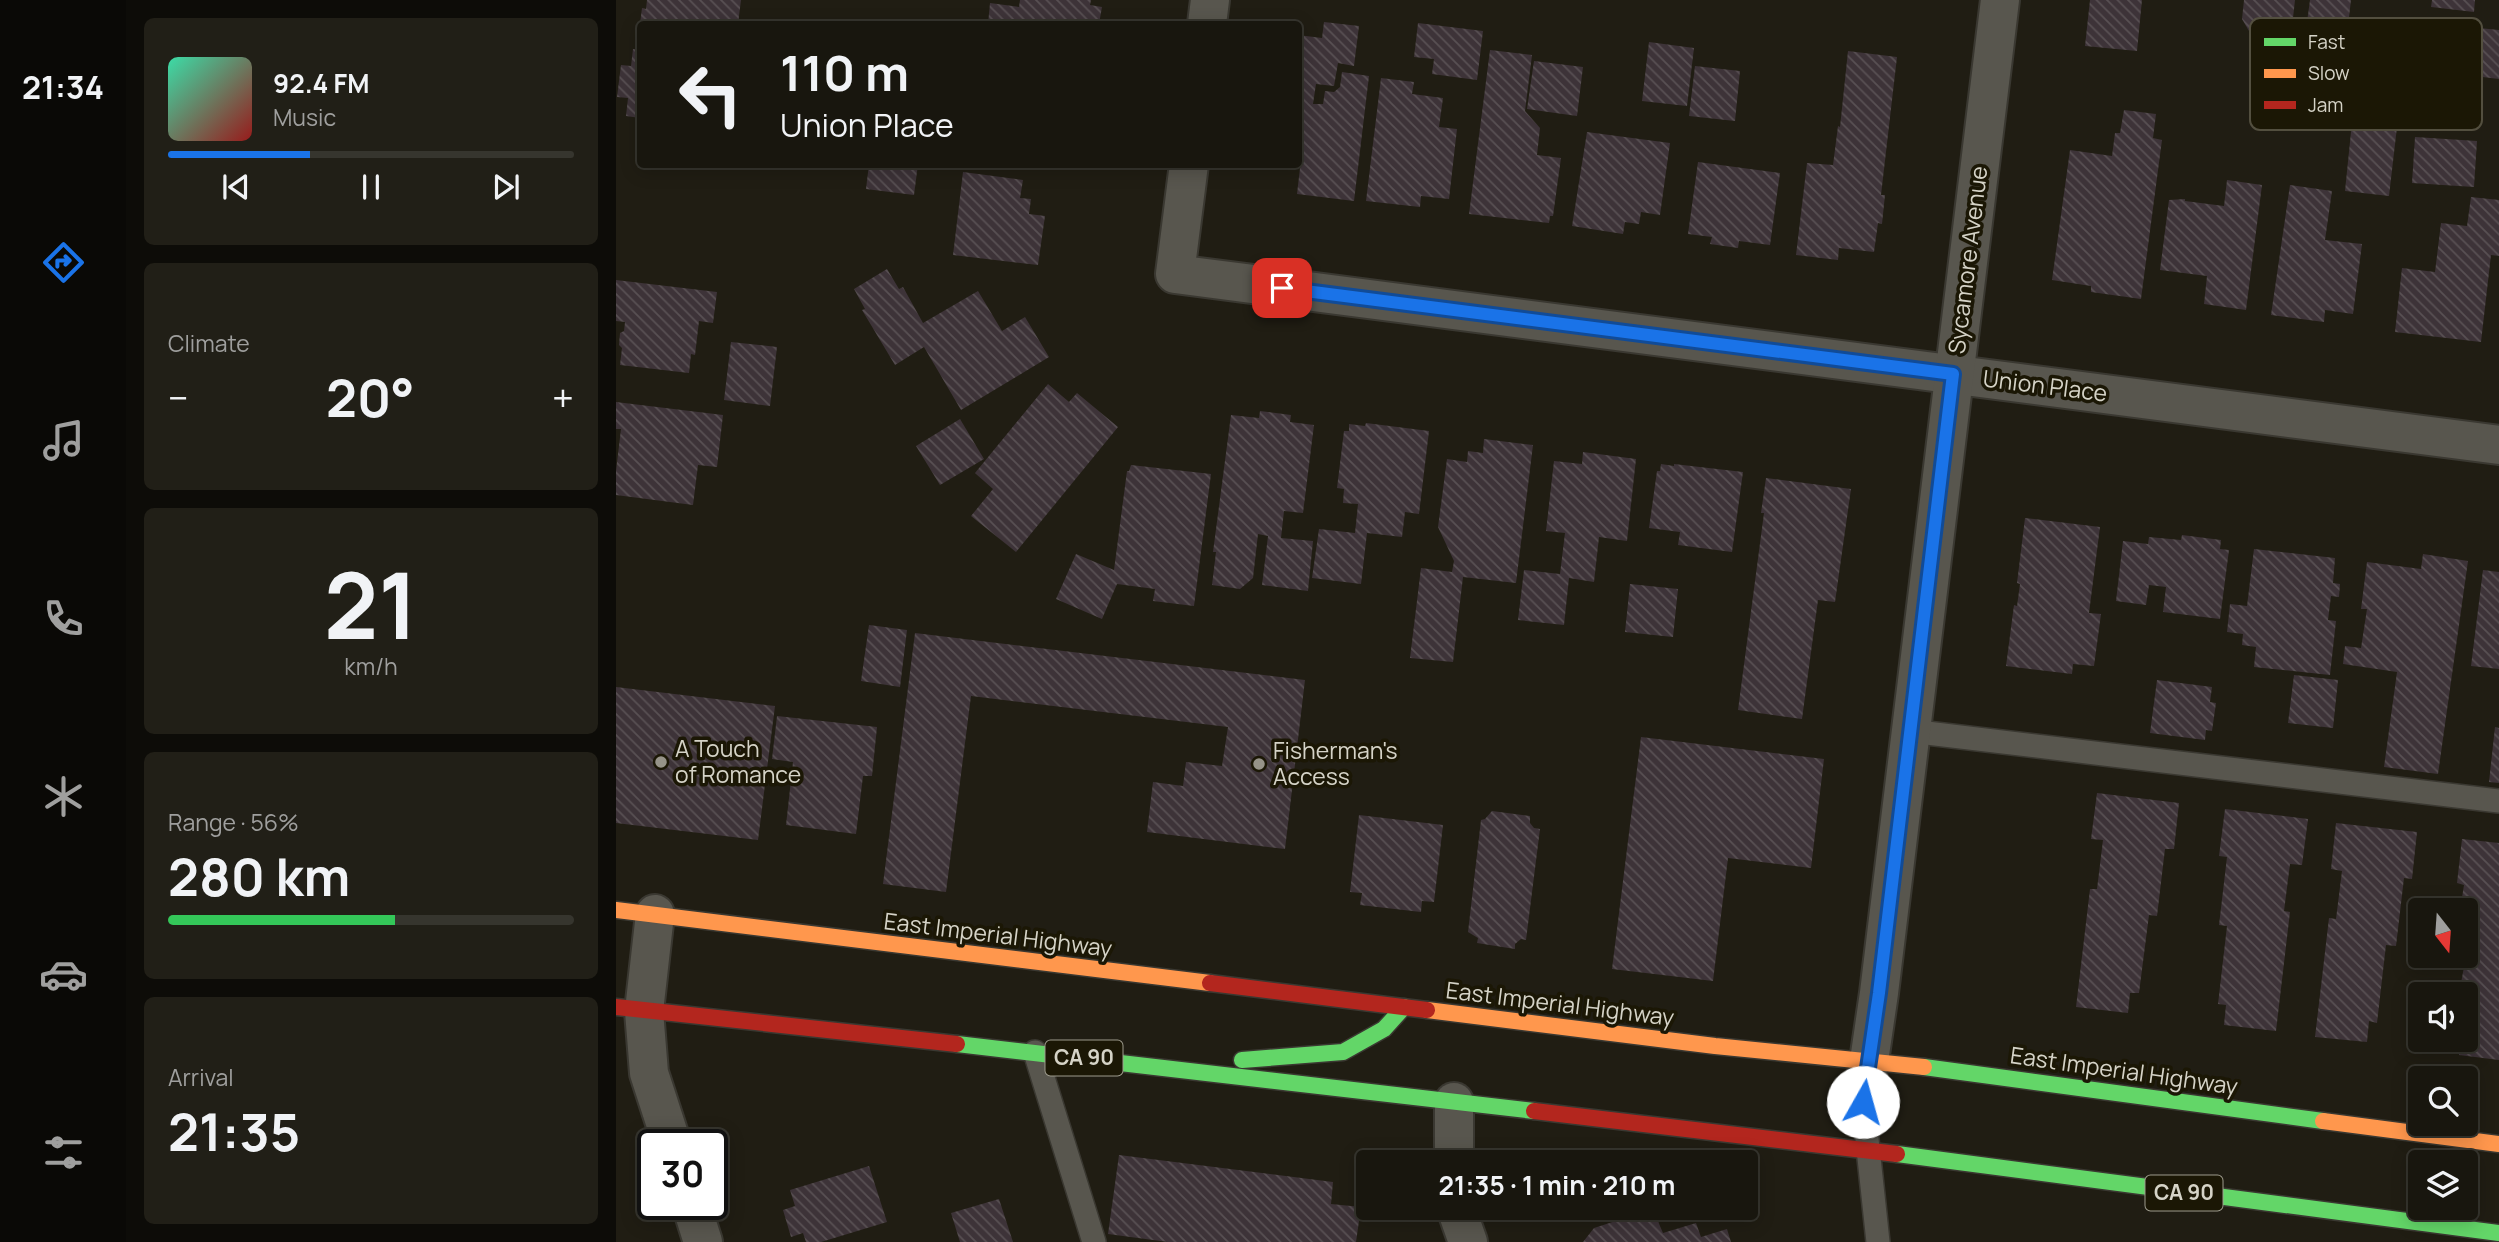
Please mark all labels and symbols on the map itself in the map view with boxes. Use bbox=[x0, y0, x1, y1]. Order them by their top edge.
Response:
legend bbox=[2250, 18, 2482, 130]
text: Fast bbox=[2308, 29, 2345, 55]
text: Slow bbox=[2308, 60, 2350, 86]
text: Jam bbox=[2308, 92, 2343, 118]
street label: Sycamore Avenue bbox=[1940, 164, 1994, 356]
pin bbox=[1252, 258, 1312, 318]
street label: Union Place bbox=[1981, 362, 2109, 409]
place label: A Touch of Romance bbox=[675, 732, 801, 790]
place label: Fisherman's Access bbox=[1273, 734, 1398, 792]
marker: A Touch of Romance bbox=[653, 754, 669, 770]
marker: Fisherman's Access bbox=[1251, 756, 1267, 772]
north arrow bbox=[2408, 898, 2478, 968]
street label: East Imperial Highway bbox=[882, 904, 1114, 964]
street label: East Imperial Highway bbox=[1444, 973, 1676, 1033]
street label: East Imperial Highway bbox=[2008, 1038, 2240, 1102]
road number: CA 90 bbox=[1046, 1040, 1122, 1076]
position arrow bbox=[1826, 1065, 1900, 1139]
speed limit sign: 30 bbox=[637, 1129, 728, 1220]
road number: CA 90 bbox=[2146, 1176, 2222, 1210]

